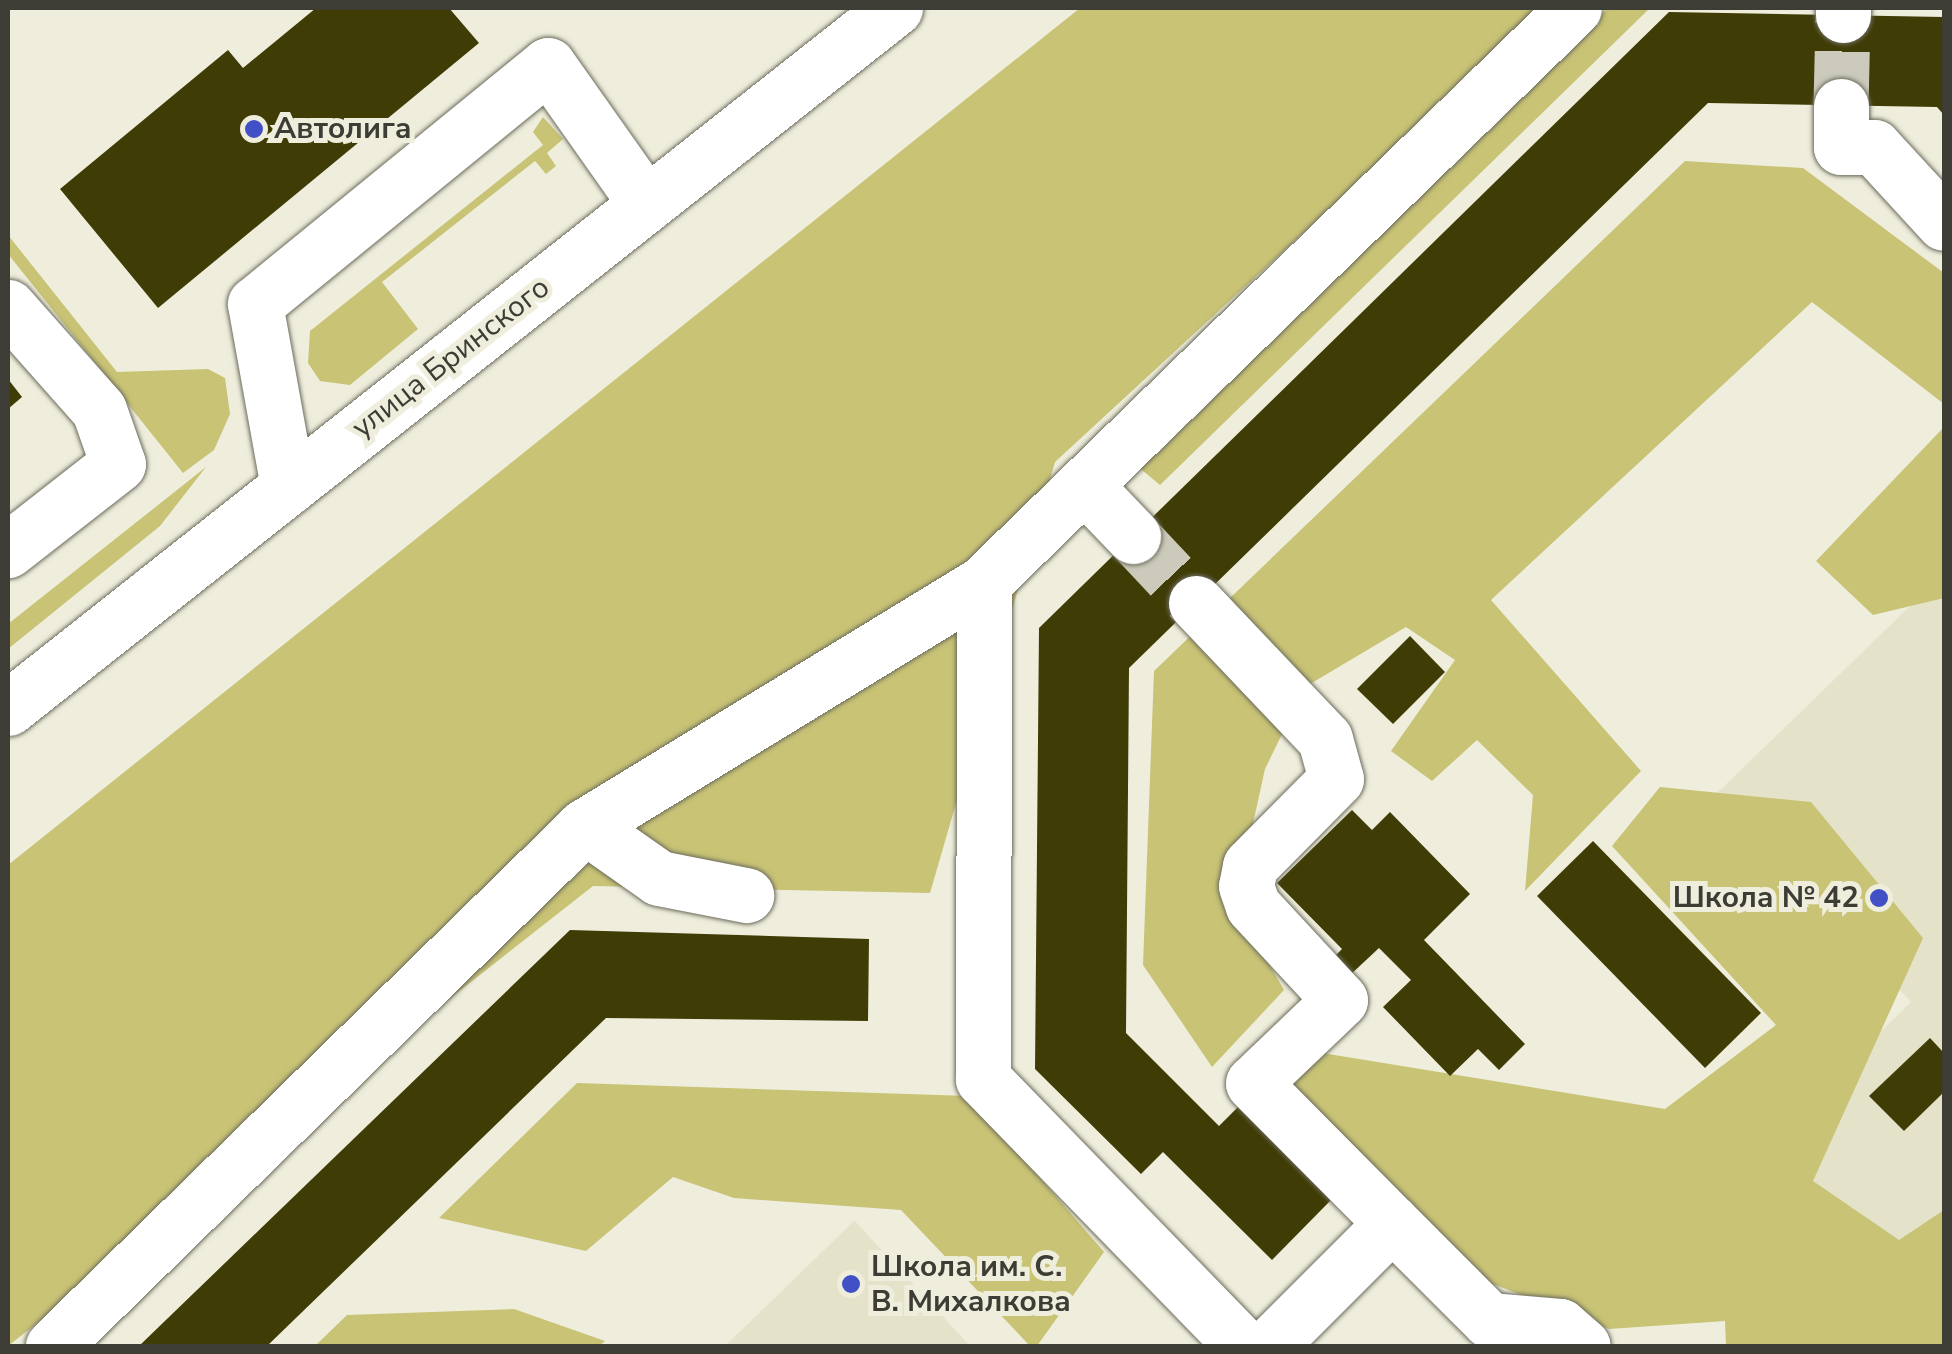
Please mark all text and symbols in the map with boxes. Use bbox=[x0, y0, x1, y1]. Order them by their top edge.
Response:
place label: Автолига bbox=[274, 111, 412, 147]
marker: Автолига bbox=[243, 118, 265, 140]
street label: улица Бринского bbox=[345, 270, 557, 446]
place label: Школа № 42 bbox=[1673, 880, 1859, 916]
marker: Школа № 42 bbox=[1868, 887, 1890, 909]
place label: Школа им. С. В. Михалкова bbox=[871, 1249, 1071, 1320]
marker: Школа им. С. В. Михалкова bbox=[840, 1273, 862, 1295]

